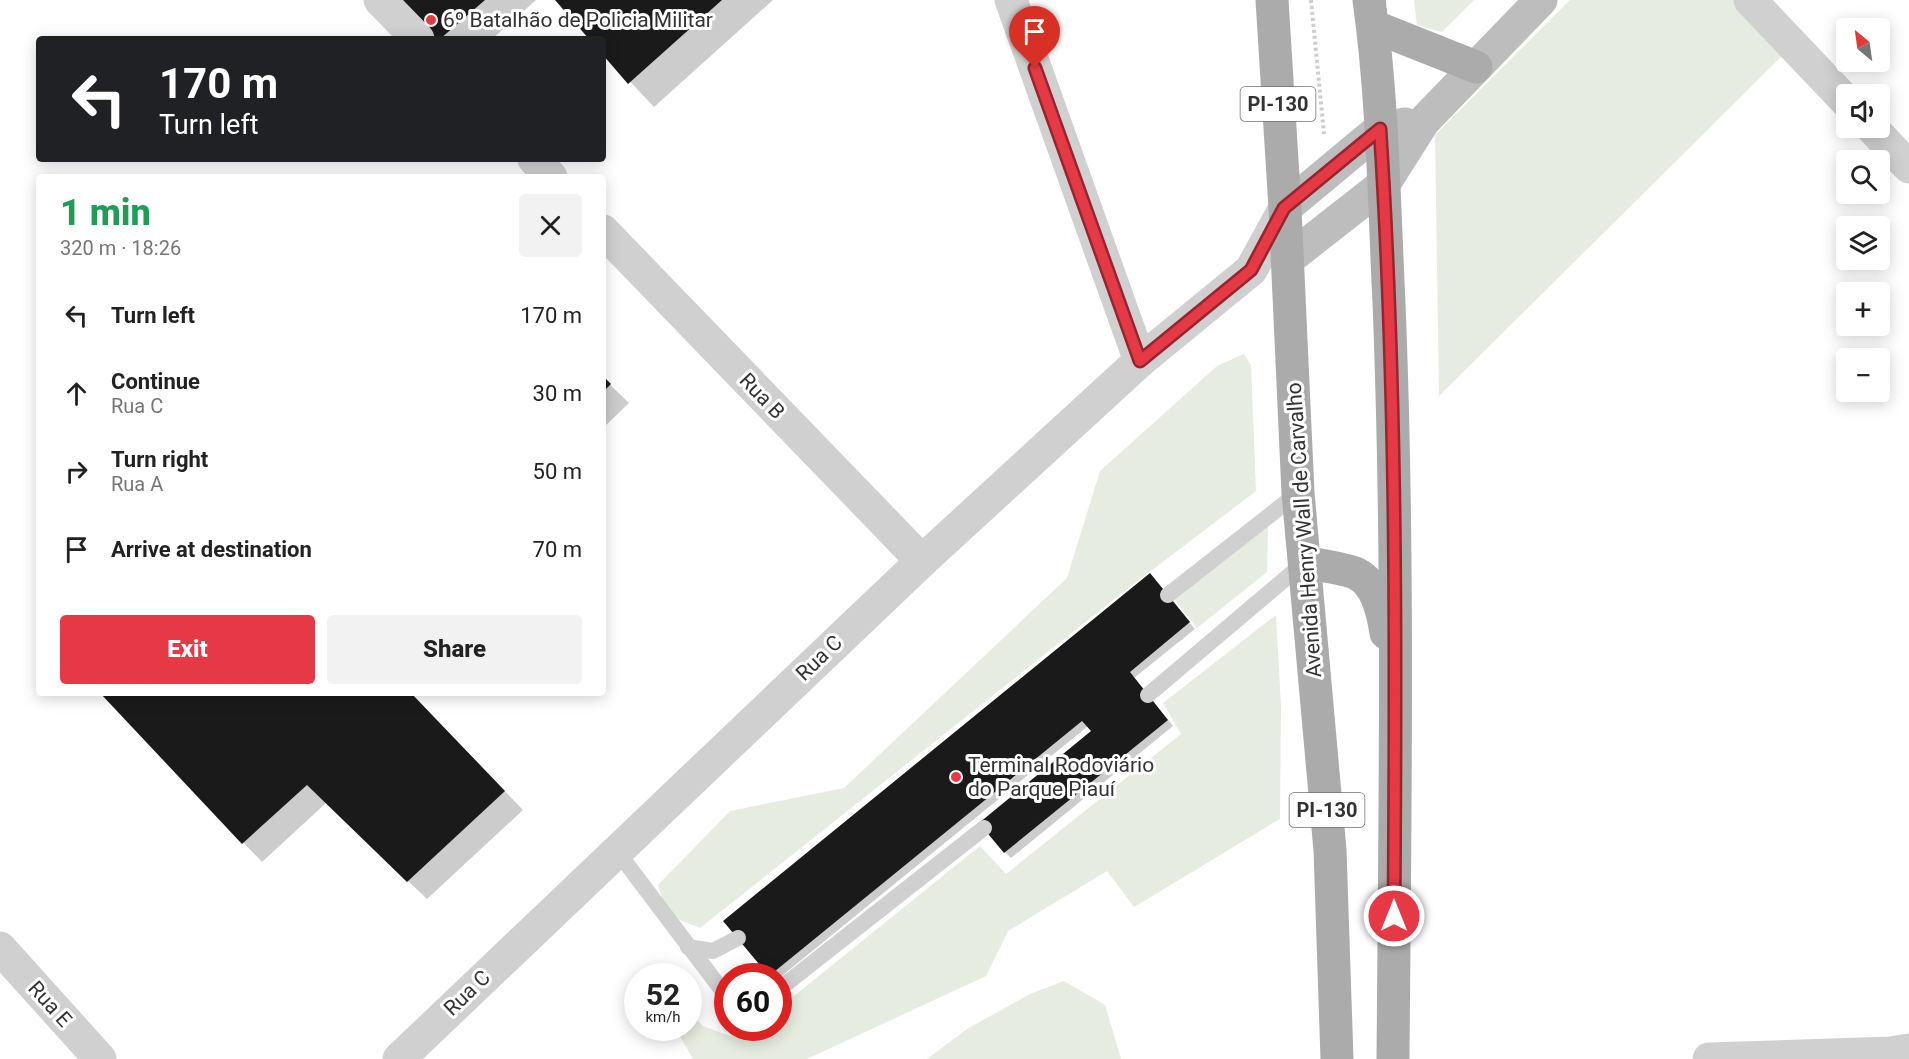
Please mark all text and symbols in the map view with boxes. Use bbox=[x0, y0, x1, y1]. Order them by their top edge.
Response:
pin bbox=[1009, 6, 1060, 68]
place label: 6º Batalhão de Policia Militar bbox=[443, 8, 713, 32]
marker: 6º Batalhão de Policia Militar bbox=[424, 13, 438, 27]
icon: arrive bbox=[1018, 15, 1051, 48]
north arrow bbox=[1836, 18, 1890, 72]
map controls bbox=[1836, 18, 1890, 402]
text: 170 m bbox=[159, 59, 278, 108]
icon: left bbox=[60, 60, 138, 138]
button: sound bbox=[1836, 84, 1890, 138]
road number: PI-130 bbox=[1240, 87, 1316, 121]
text: Turn left bbox=[159, 109, 259, 141]
button: search bbox=[1836, 150, 1890, 204]
text: 1 min bbox=[60, 192, 151, 234]
button: close bbox=[519, 194, 582, 257]
button: layers bbox=[1836, 216, 1890, 270]
text: 320 m · 18:26 bbox=[60, 236, 181, 260]
button: + bbox=[1836, 282, 1890, 336]
icon: left bbox=[60, 299, 93, 332]
text: Turn left bbox=[111, 303, 195, 328]
text: 170 m bbox=[520, 303, 582, 328]
button: − bbox=[1836, 348, 1890, 402]
street label: Rua B bbox=[735, 368, 789, 424]
text: Continue bbox=[111, 369, 200, 394]
icon: ahead bbox=[60, 377, 93, 410]
text: 30 m bbox=[533, 381, 582, 406]
street label: Avenida Henry Wall de Carvalho bbox=[1282, 382, 1326, 678]
text: Rua C bbox=[111, 394, 163, 418]
text: Turn right bbox=[111, 447, 208, 472]
icon: right bbox=[60, 455, 93, 488]
text: 50 m bbox=[533, 459, 582, 484]
text: Rua A bbox=[111, 472, 163, 496]
icon: arrive bbox=[60, 533, 93, 566]
text: Arrive at destination bbox=[111, 537, 312, 562]
text: 70 m bbox=[533, 537, 582, 562]
button: Exit bbox=[60, 615, 315, 684]
button: Share bbox=[327, 615, 582, 684]
street label: Rua C bbox=[791, 630, 847, 686]
place label: Terminal Rodoviário do Parque Piauí bbox=[968, 753, 1154, 801]
marker: Terminal Rodoviário do Parque Piauí bbox=[949, 770, 963, 784]
road number: PI-130 bbox=[1290, 793, 1364, 827]
position arrow bbox=[1362, 884, 1426, 948]
speed limit sign: 60 bbox=[714, 963, 792, 1041]
street label: Rua C bbox=[439, 965, 495, 1021]
street label: Rua E bbox=[23, 976, 77, 1032]
text: 52 bbox=[646, 977, 680, 1012]
text: km/h bbox=[645, 1008, 681, 1026]

